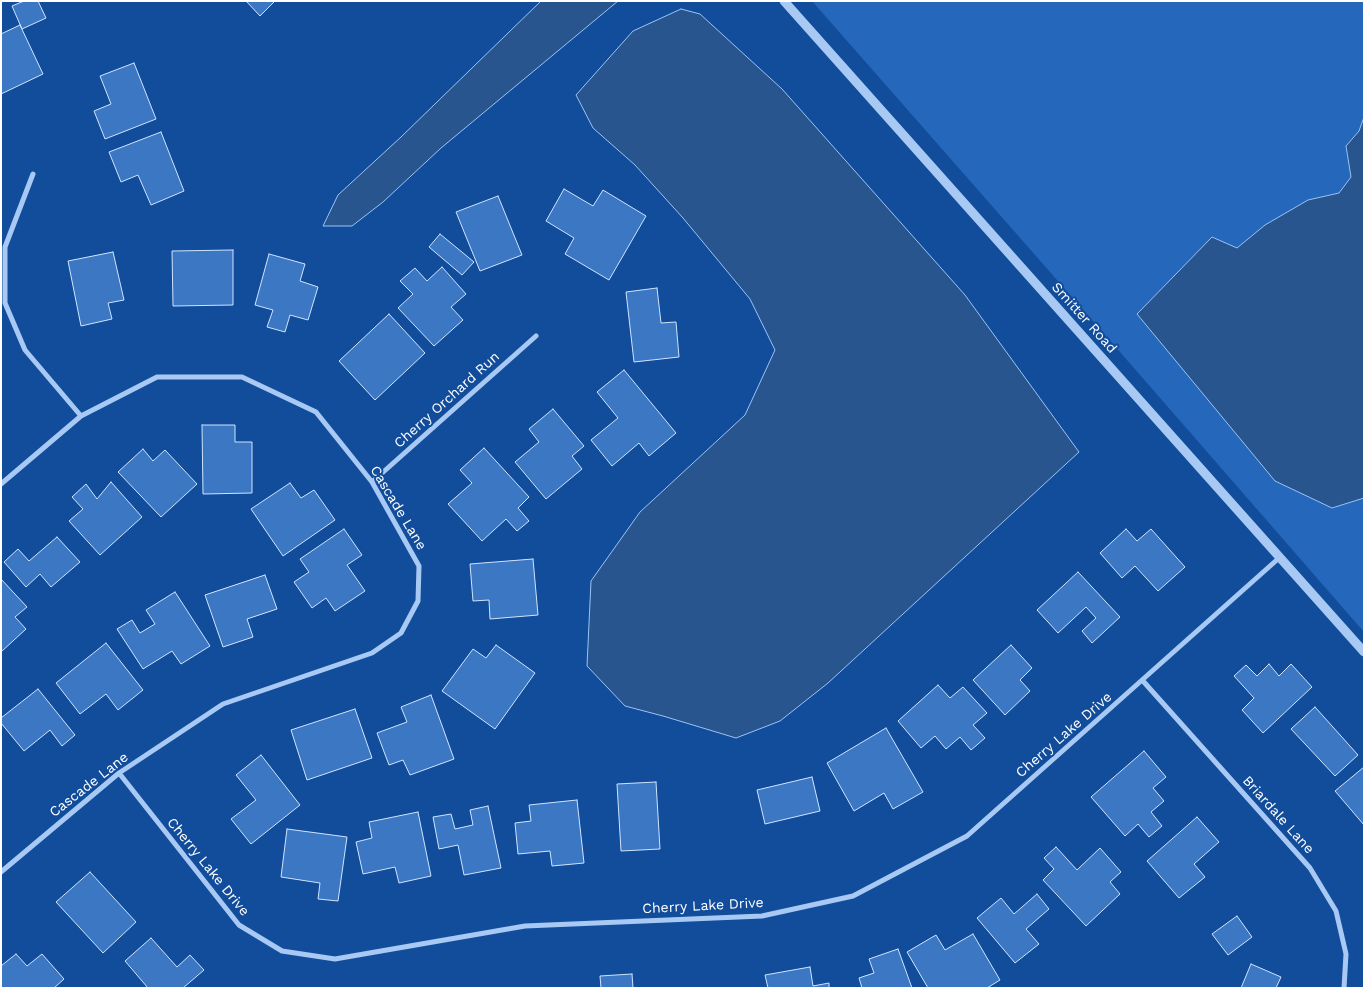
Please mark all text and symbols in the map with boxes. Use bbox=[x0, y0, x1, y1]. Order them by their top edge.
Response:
street label: Smitter Road bbox=[1048, 279, 1120, 357]
street label: Cherry Orchard Run bbox=[391, 348, 503, 452]
street label: Cascade Lane bbox=[366, 463, 430, 553]
street label: Cherry Lake Drive bbox=[1013, 689, 1115, 781]
street label: Cascade Lane bbox=[46, 749, 132, 821]
street label: Briardale Lane bbox=[1239, 773, 1317, 857]
street label: Cherry Lake Drive bbox=[163, 815, 253, 919]
street label: Cherry Lake Drive bbox=[642, 894, 764, 918]

